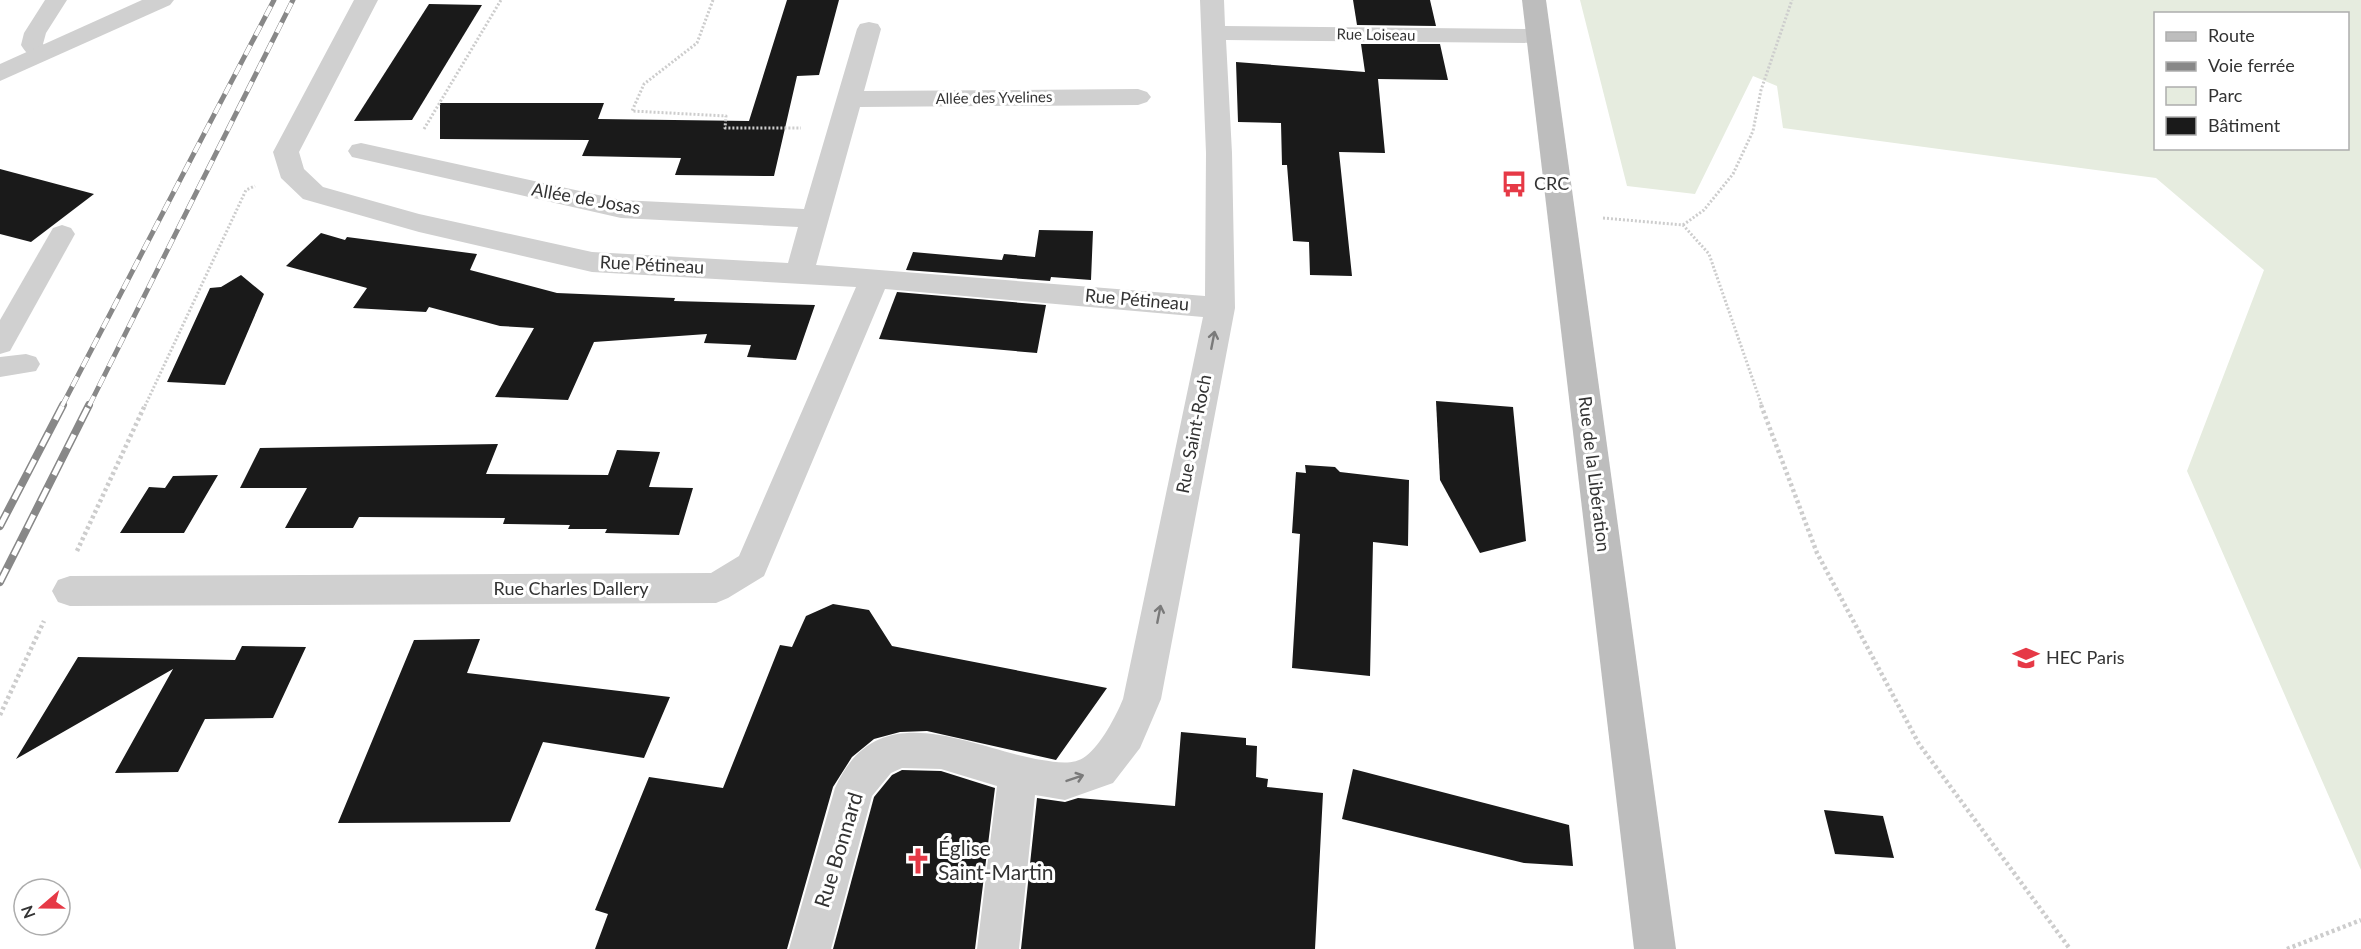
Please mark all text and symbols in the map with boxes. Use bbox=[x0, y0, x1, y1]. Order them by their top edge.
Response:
legend bbox=[2154, 12, 2349, 150]
street label: Rue Loiseau bbox=[1337, 24, 1416, 44]
text: Route bbox=[2208, 24, 2255, 46]
text: Voie ferrée bbox=[2208, 54, 2295, 76]
text: Parc bbox=[2208, 84, 2243, 106]
street label: Allée des Yvelines bbox=[935, 87, 1053, 107]
text: Bâtiment bbox=[2208, 114, 2281, 136]
bus stop icon: CRC bbox=[1499, 169, 1529, 199]
place label: CRC bbox=[1534, 172, 1569, 194]
street label: Allée de Josas bbox=[530, 178, 642, 218]
street label: Rue Pétineau bbox=[599, 250, 705, 278]
street label: Rue Pétineau bbox=[1084, 283, 1190, 315]
one-way arrow bbox=[1208, 331, 1219, 351]
street label: Rue Saint-Roch bbox=[1171, 373, 1215, 495]
street label: Rue de la Libération bbox=[1575, 395, 1615, 553]
street label: Rue Charles Dallery bbox=[493, 577, 649, 599]
one-way arrow bbox=[1153, 605, 1165, 624]
school or university icon: HEC Paris bbox=[2011, 643, 2041, 673]
place label: HEC Paris bbox=[2046, 646, 2125, 668]
one-way arrow bbox=[1065, 771, 1084, 782]
street label: Rue Bonnard bbox=[808, 789, 867, 910]
place label: Église Saint-Martin bbox=[938, 835, 1054, 884]
church icon: Église Saint-Martin bbox=[903, 846, 933, 876]
north arrow bbox=[12, 877, 72, 937]
text: N bbox=[16, 903, 38, 921]

